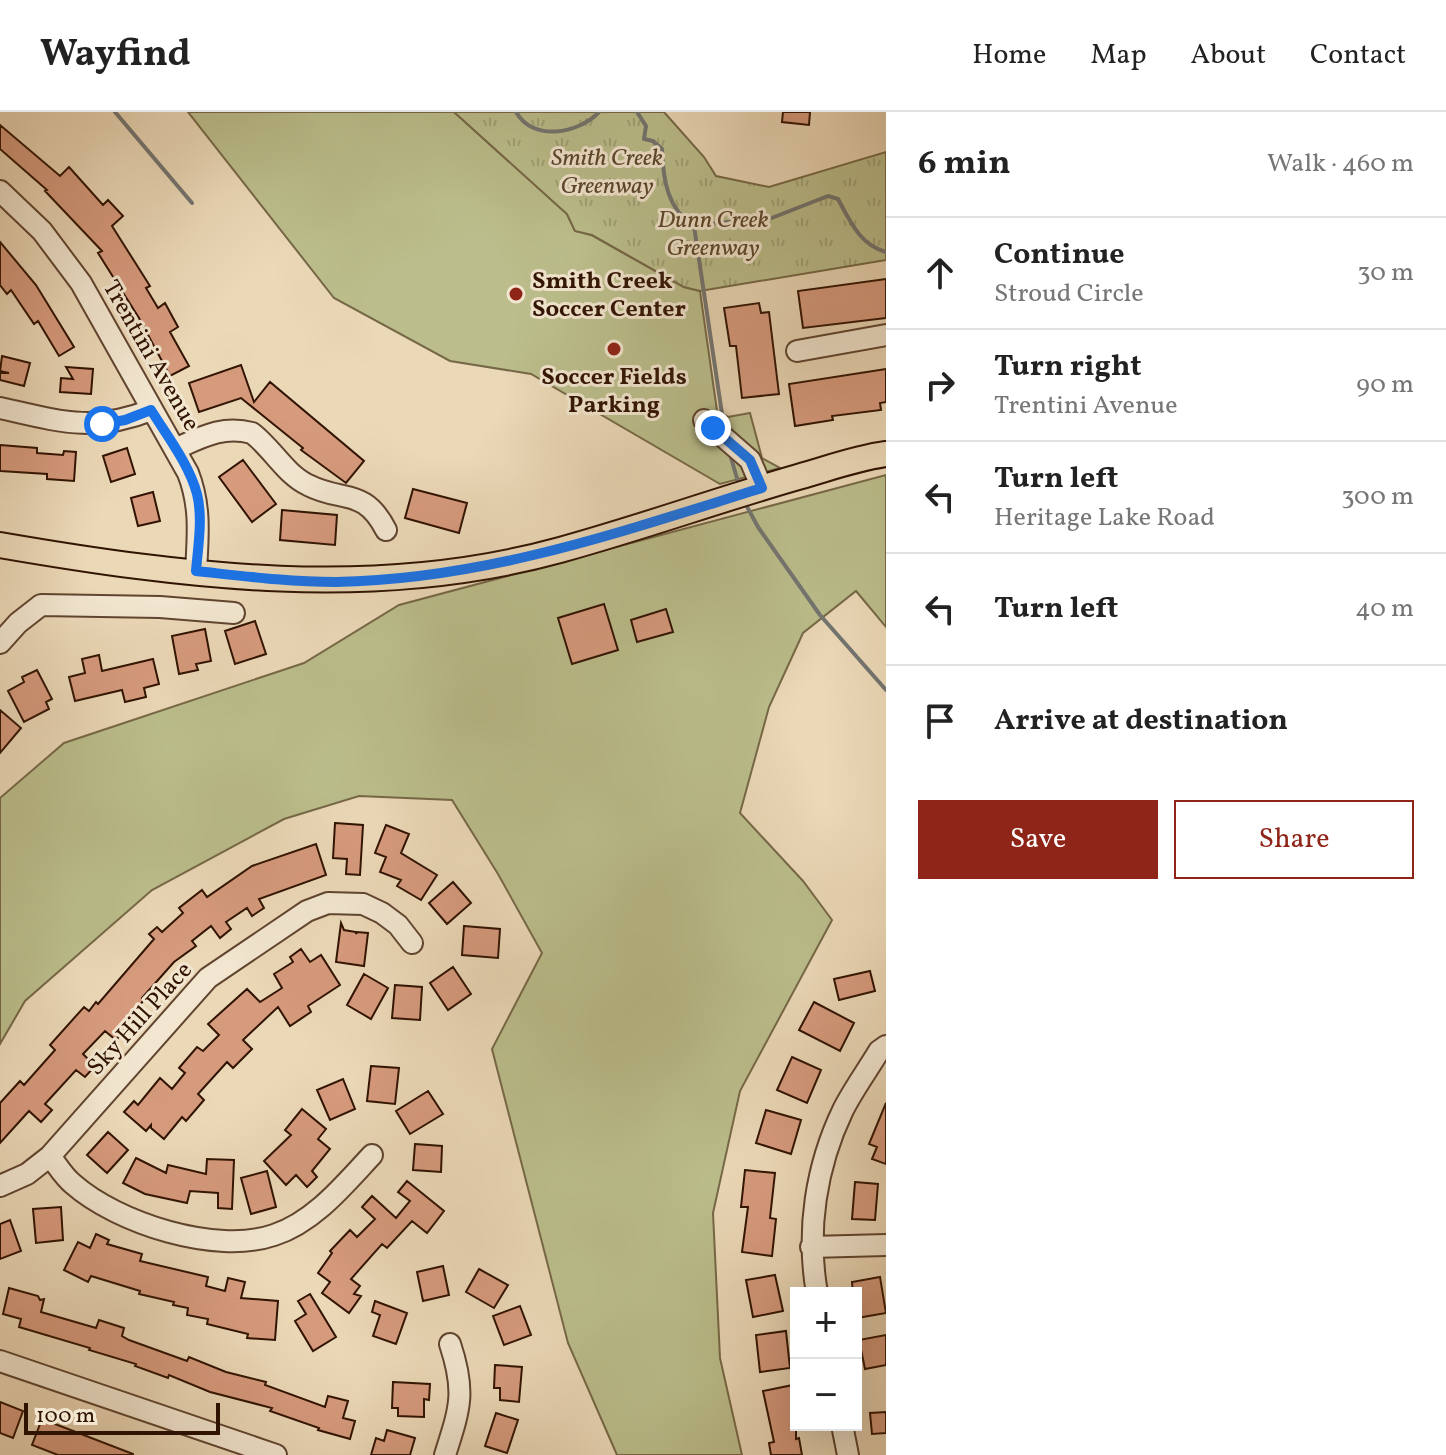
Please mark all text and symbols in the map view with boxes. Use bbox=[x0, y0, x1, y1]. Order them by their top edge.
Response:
text: Wayfind bbox=[40, 29, 191, 82]
text: Home bbox=[972, 36, 1046, 75]
text: Map bbox=[1090, 36, 1146, 75]
text: About bbox=[1190, 36, 1266, 75]
text: Contact bbox=[1310, 36, 1406, 75]
text: 6 min bbox=[918, 141, 1011, 188]
park label: Smith Creek Greenway bbox=[551, 142, 663, 204]
text: Walk · 460 m bbox=[1267, 146, 1414, 182]
park label: Dunn Creek Greenway bbox=[657, 204, 769, 266]
text: Continue bbox=[994, 234, 1125, 276]
icon: ahead bbox=[918, 251, 962, 295]
text: 30 m bbox=[1357, 255, 1414, 291]
place label: Smith Creek Soccer Center bbox=[532, 265, 686, 327]
street label: Trentini Avenue bbox=[93, 274, 207, 438]
text: Stroud Circle bbox=[994, 276, 1144, 312]
marker: Smith Creek Soccer Center bbox=[507, 285, 525, 303]
marker: Soccer Fields Parking bbox=[605, 340, 623, 358]
text: Turn right bbox=[994, 346, 1142, 388]
place label: Soccer Fields Parking bbox=[541, 361, 687, 423]
icon: right bbox=[918, 363, 962, 407]
text: 90 m bbox=[1356, 367, 1414, 403]
text: Trentini Avenue bbox=[994, 388, 1177, 424]
route start bbox=[84, 406, 120, 442]
route end bbox=[695, 410, 731, 446]
text: Turn left bbox=[994, 458, 1118, 500]
icon: left bbox=[918, 475, 962, 519]
text: 300 m bbox=[1341, 479, 1414, 515]
text: Heritage Lake Road bbox=[994, 500, 1215, 536]
icon: left bbox=[918, 587, 962, 631]
text: Turn left bbox=[994, 588, 1118, 630]
text: 40 m bbox=[1355, 591, 1414, 627]
icon: arrive bbox=[918, 699, 962, 743]
text: Arrive at destination bbox=[994, 700, 1288, 742]
button: Save bbox=[918, 800, 1158, 879]
button: Share bbox=[1174, 800, 1414, 879]
street label: Sky Hill Place bbox=[80, 955, 201, 1084]
map controls bbox=[790, 1287, 862, 1431]
button: + bbox=[790, 1287, 862, 1359]
button: − bbox=[790, 1359, 862, 1431]
scale bar bbox=[24, 1399, 220, 1435]
text: 100 m bbox=[36, 1401, 95, 1432]

